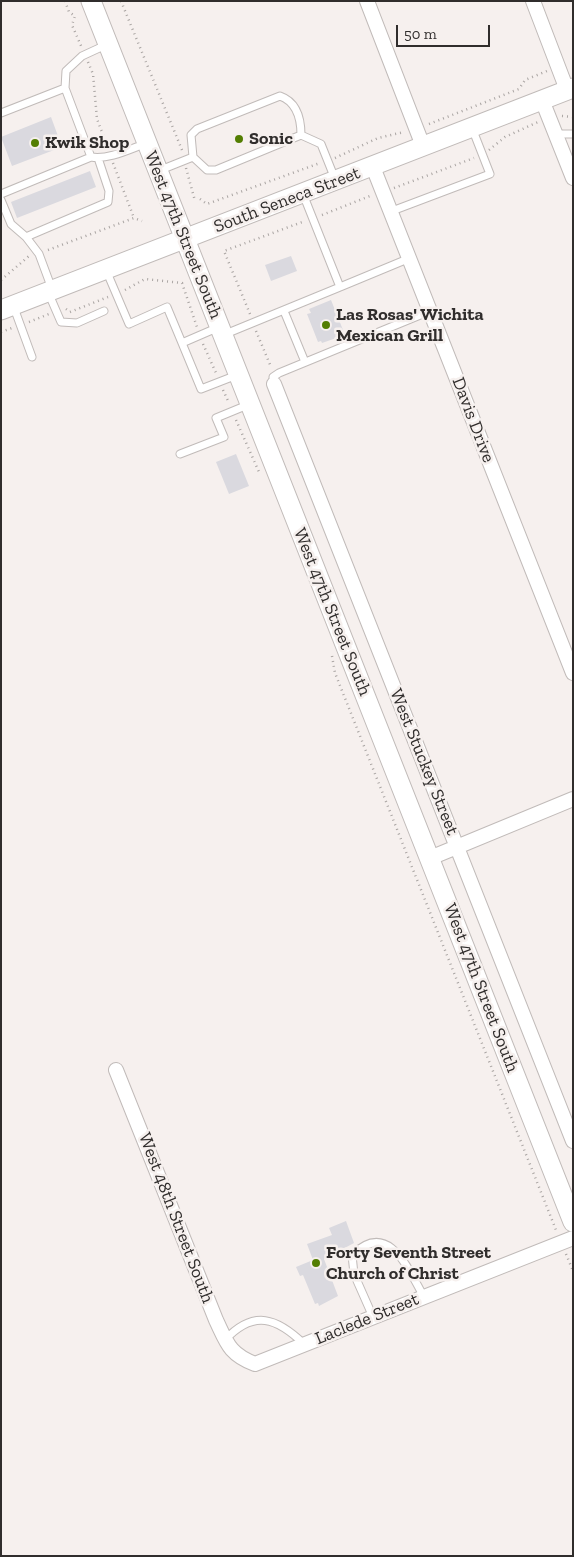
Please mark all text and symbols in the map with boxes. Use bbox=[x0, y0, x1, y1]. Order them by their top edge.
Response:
scale bar bbox=[399, 15, 493, 47]
text: 50 m bbox=[404, 25, 437, 43]
place label: Sonic bbox=[249, 128, 293, 150]
place label: Kwik Shop bbox=[45, 132, 129, 154]
marker: Sonic bbox=[233, 133, 245, 145]
marker: Kwik Shop bbox=[29, 137, 41, 149]
street label: West 47th Street South bbox=[139, 148, 227, 322]
street label: South Seneca Street bbox=[211, 162, 363, 238]
place label: Las Rosas' Wichita Mexican Grill bbox=[336, 304, 484, 346]
marker: Las Rosas' Wichita Mexican Grill bbox=[320, 319, 332, 331]
street label: Davis Drive bbox=[447, 374, 499, 466]
street label: West 47th Street South bbox=[288, 525, 376, 699]
street label: West Stuckey Street bbox=[385, 686, 463, 838]
street label: West 47th Street South bbox=[439, 901, 523, 1075]
street label: West 48th Street South bbox=[134, 1130, 218, 1306]
place label: Forty Seventh Street Church of Christ bbox=[326, 1242, 491, 1284]
marker: Forty Seventh Street Church of Christ bbox=[310, 1257, 322, 1269]
street label: Laclede Street bbox=[312, 1288, 422, 1350]

